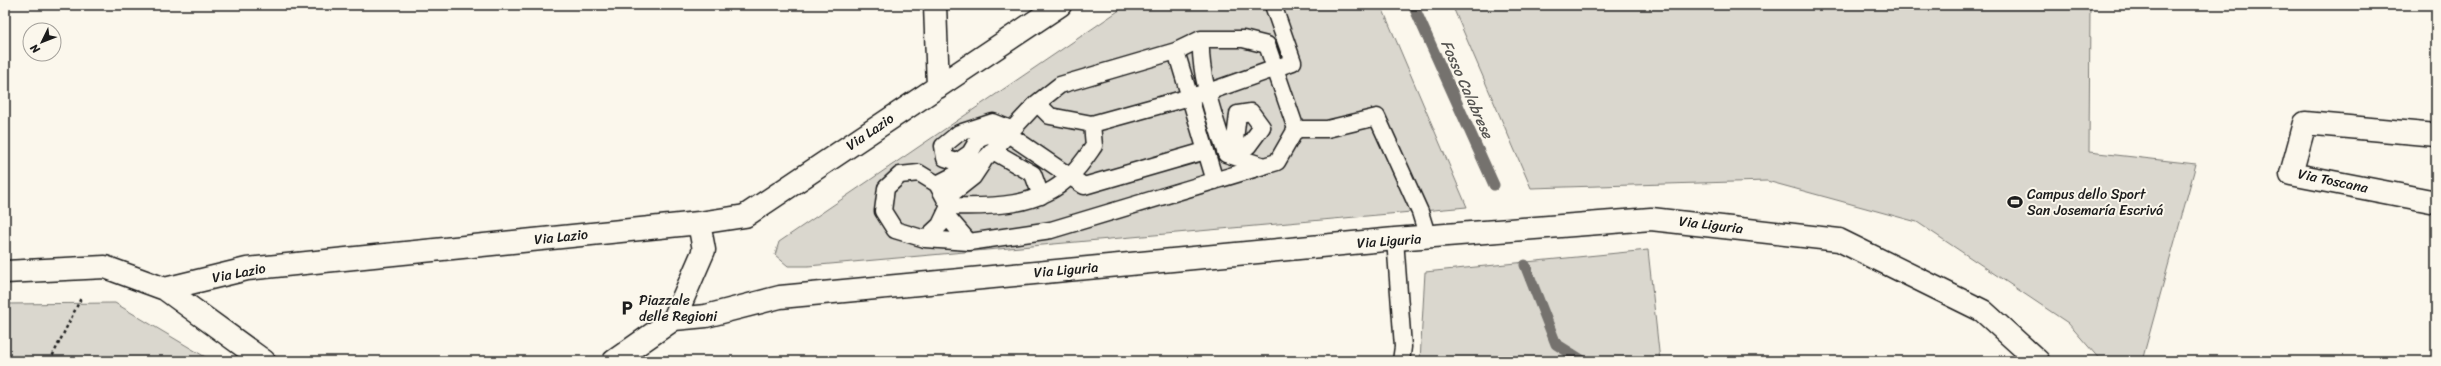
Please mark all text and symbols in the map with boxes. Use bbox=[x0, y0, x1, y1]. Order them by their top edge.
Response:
north arrow bbox=[22, 22, 62, 62]
water label: Fosso Calabrese bbox=[1434, 36, 1501, 144]
text: N bbox=[25, 39, 45, 58]
street label: Via Lazio bbox=[841, 107, 899, 157]
street label: Via Toscana bbox=[2296, 161, 2371, 201]
place label: Campus dello Sport San Josemaría Escrivá bbox=[2027, 182, 2163, 223]
sports icon: Campus dello Sport San Josemaría Escrivá bbox=[2006, 193, 2024, 211]
street label: Via Liguria bbox=[1678, 209, 1744, 241]
street label: Via Lazio bbox=[533, 222, 589, 252]
street label: Via Liguria bbox=[1356, 226, 1422, 256]
street label: Via Liguria bbox=[1033, 255, 1099, 285]
street label: Via Lazio bbox=[210, 256, 268, 290]
place label: Piazzale delle Regioni bbox=[639, 288, 718, 329]
parking icon: Piazzale delle Regioni bbox=[618, 299, 636, 317]

